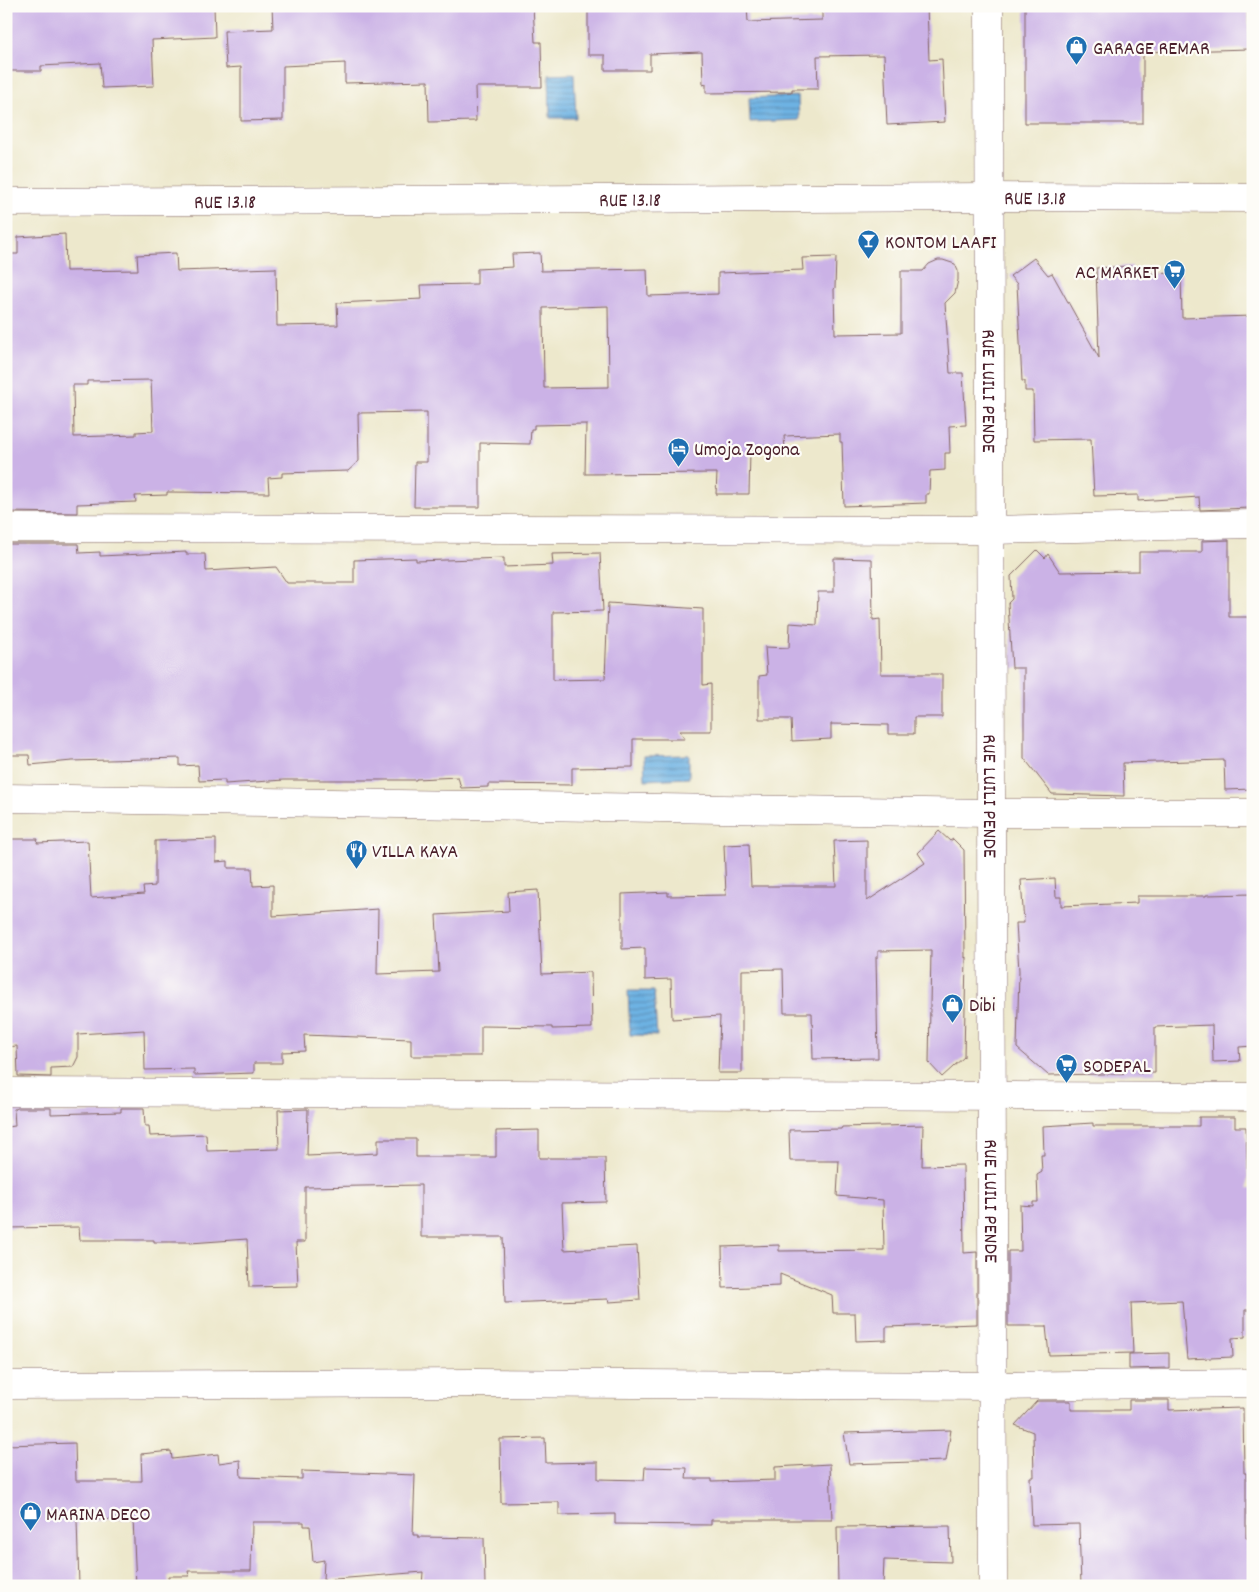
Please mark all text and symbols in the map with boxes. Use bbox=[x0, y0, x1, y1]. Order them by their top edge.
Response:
shop icon: GARAGE REMAR bbox=[1065, 35, 1089, 66]
place label: GARAGE REMAR bbox=[1093, 36, 1210, 64]
street label: RUE 13.18 bbox=[1004, 186, 1066, 214]
street label: RUE 13.18 bbox=[599, 188, 661, 216]
street label: RUE 13.18 bbox=[194, 190, 256, 218]
bar icon: KONTOM LAAFI bbox=[857, 229, 881, 260]
place label: KONTOM LAAFI bbox=[885, 230, 997, 258]
supermarket icon: AC MARKET bbox=[1163, 259, 1187, 290]
place label: AC MARKET bbox=[1075, 260, 1159, 288]
street label: RUE LUILI PENDE bbox=[973, 329, 1001, 453]
hotel icon: Umoja Zogona bbox=[666, 436, 690, 467]
place label: Umoja Zogona bbox=[694, 437, 800, 465]
street label: RUE LUILI PENDE bbox=[974, 734, 1002, 858]
restaurant icon: VILLA KAYA bbox=[344, 838, 368, 869]
place label: VILLA KAYA bbox=[372, 839, 458, 867]
shop icon: Dibi bbox=[941, 992, 965, 1023]
place label: Dibi bbox=[969, 993, 996, 1021]
supermarket icon: SODEPAL bbox=[1055, 1053, 1079, 1084]
place label: SODEPAL bbox=[1083, 1054, 1151, 1082]
street label: RUE LUILI PENDE bbox=[975, 1139, 1003, 1263]
shop icon: MARINA DECO bbox=[18, 1501, 42, 1532]
place label: MARINA DECO bbox=[46, 1502, 151, 1530]

